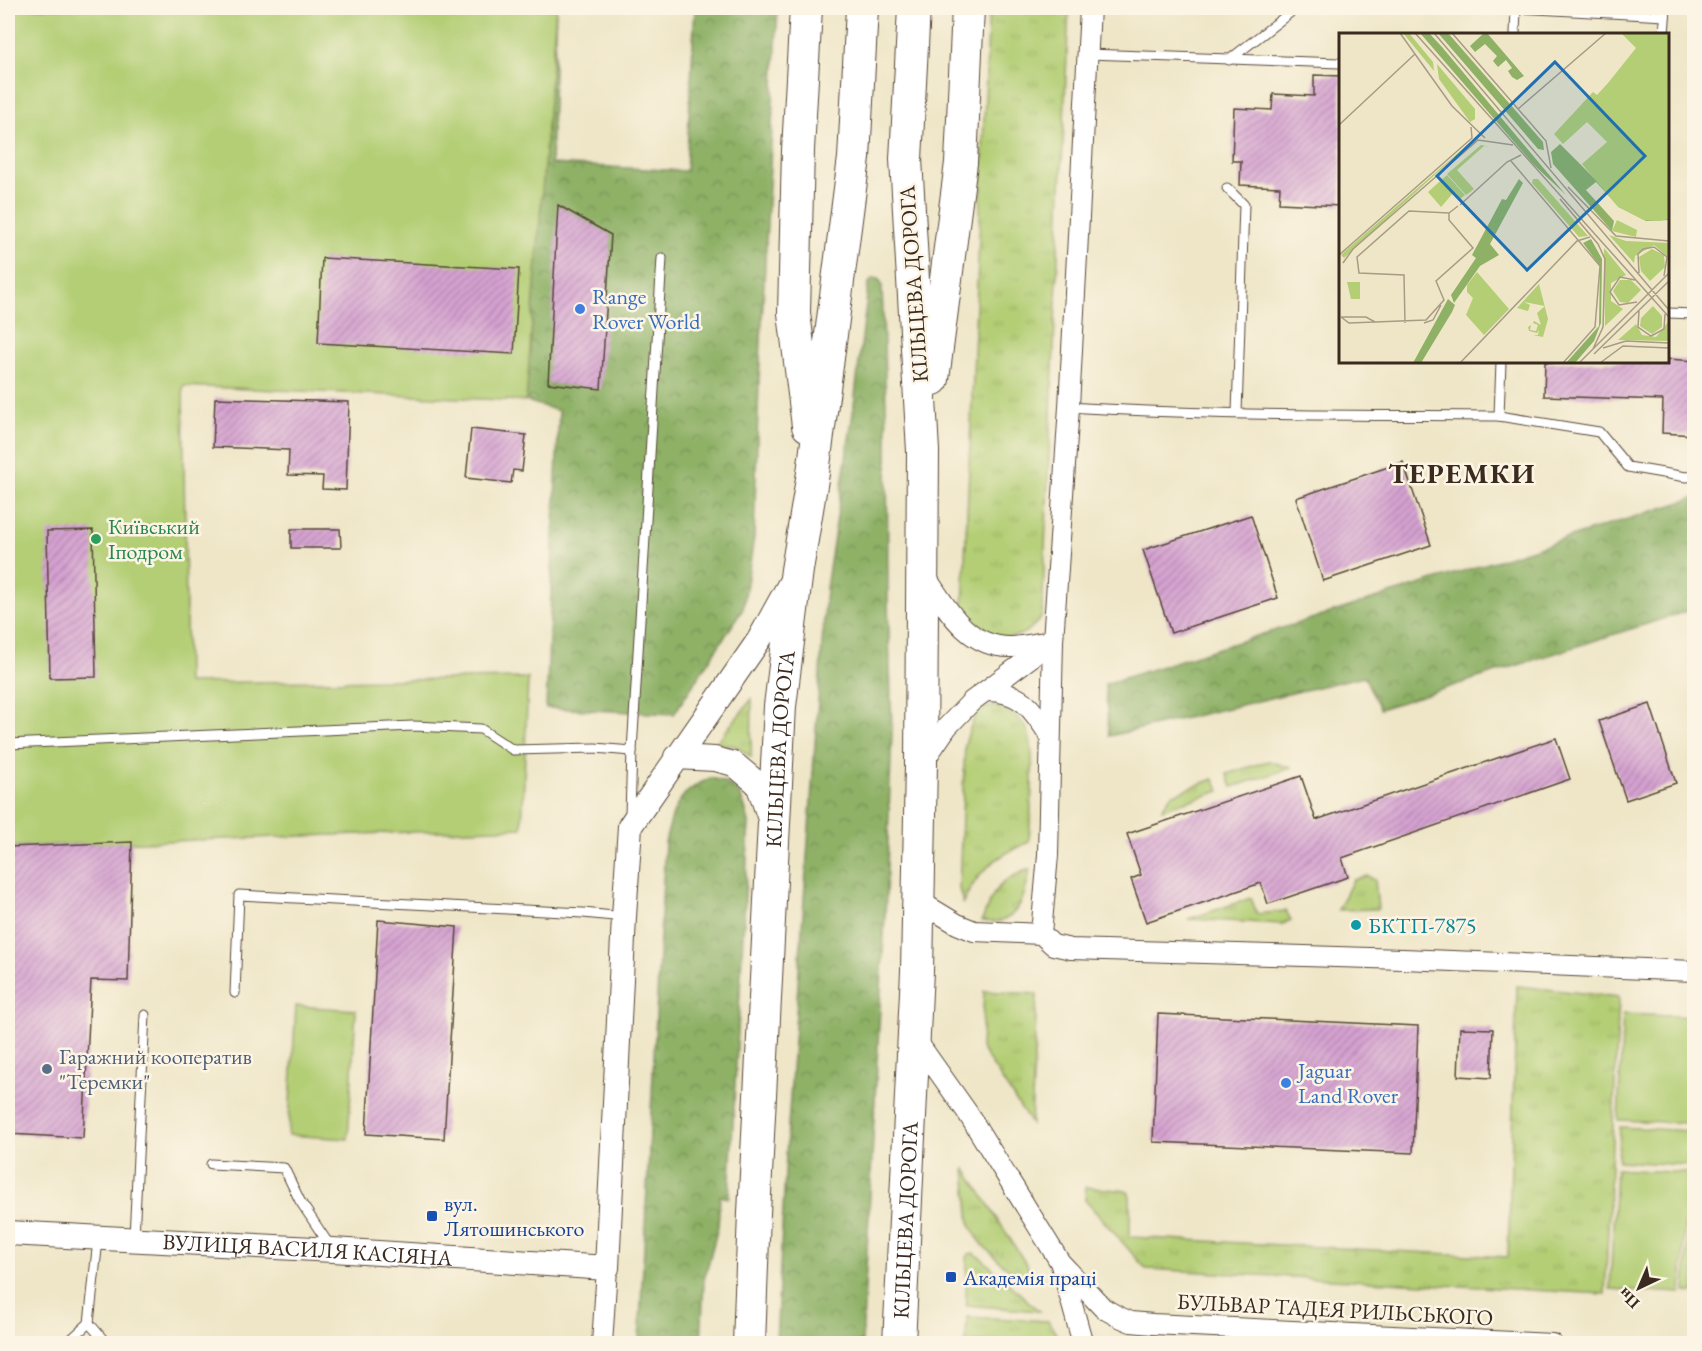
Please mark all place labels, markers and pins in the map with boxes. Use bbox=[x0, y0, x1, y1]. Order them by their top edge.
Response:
place label: Range Rover World bbox=[592, 282, 701, 336]
marker: Range Rover World bbox=[573, 302, 587, 316]
place label: Київський Іподром bbox=[108, 512, 200, 566]
marker: Київський Іподром bbox=[89, 532, 103, 546]
place label: БКТП-7875 bbox=[1368, 911, 1477, 940]
marker: БКТП-7875 bbox=[1349, 918, 1363, 932]
place label: Гаражний кооператив "Теремки" bbox=[59, 1042, 252, 1096]
place label: Jaguar Land Rover bbox=[1296, 1056, 1399, 1110]
marker: Гаражний кооператив "Теремки" bbox=[40, 1062, 54, 1076]
marker: Jaguar Land Rover bbox=[1279, 1076, 1293, 1090]
place label: вул. Лятошинського bbox=[444, 1189, 585, 1243]
marker: вул. Лятошинського bbox=[425, 1209, 439, 1223]
place label: Академія праці bbox=[962, 1263, 1097, 1292]
marker: Академія праці bbox=[944, 1270, 958, 1284]

